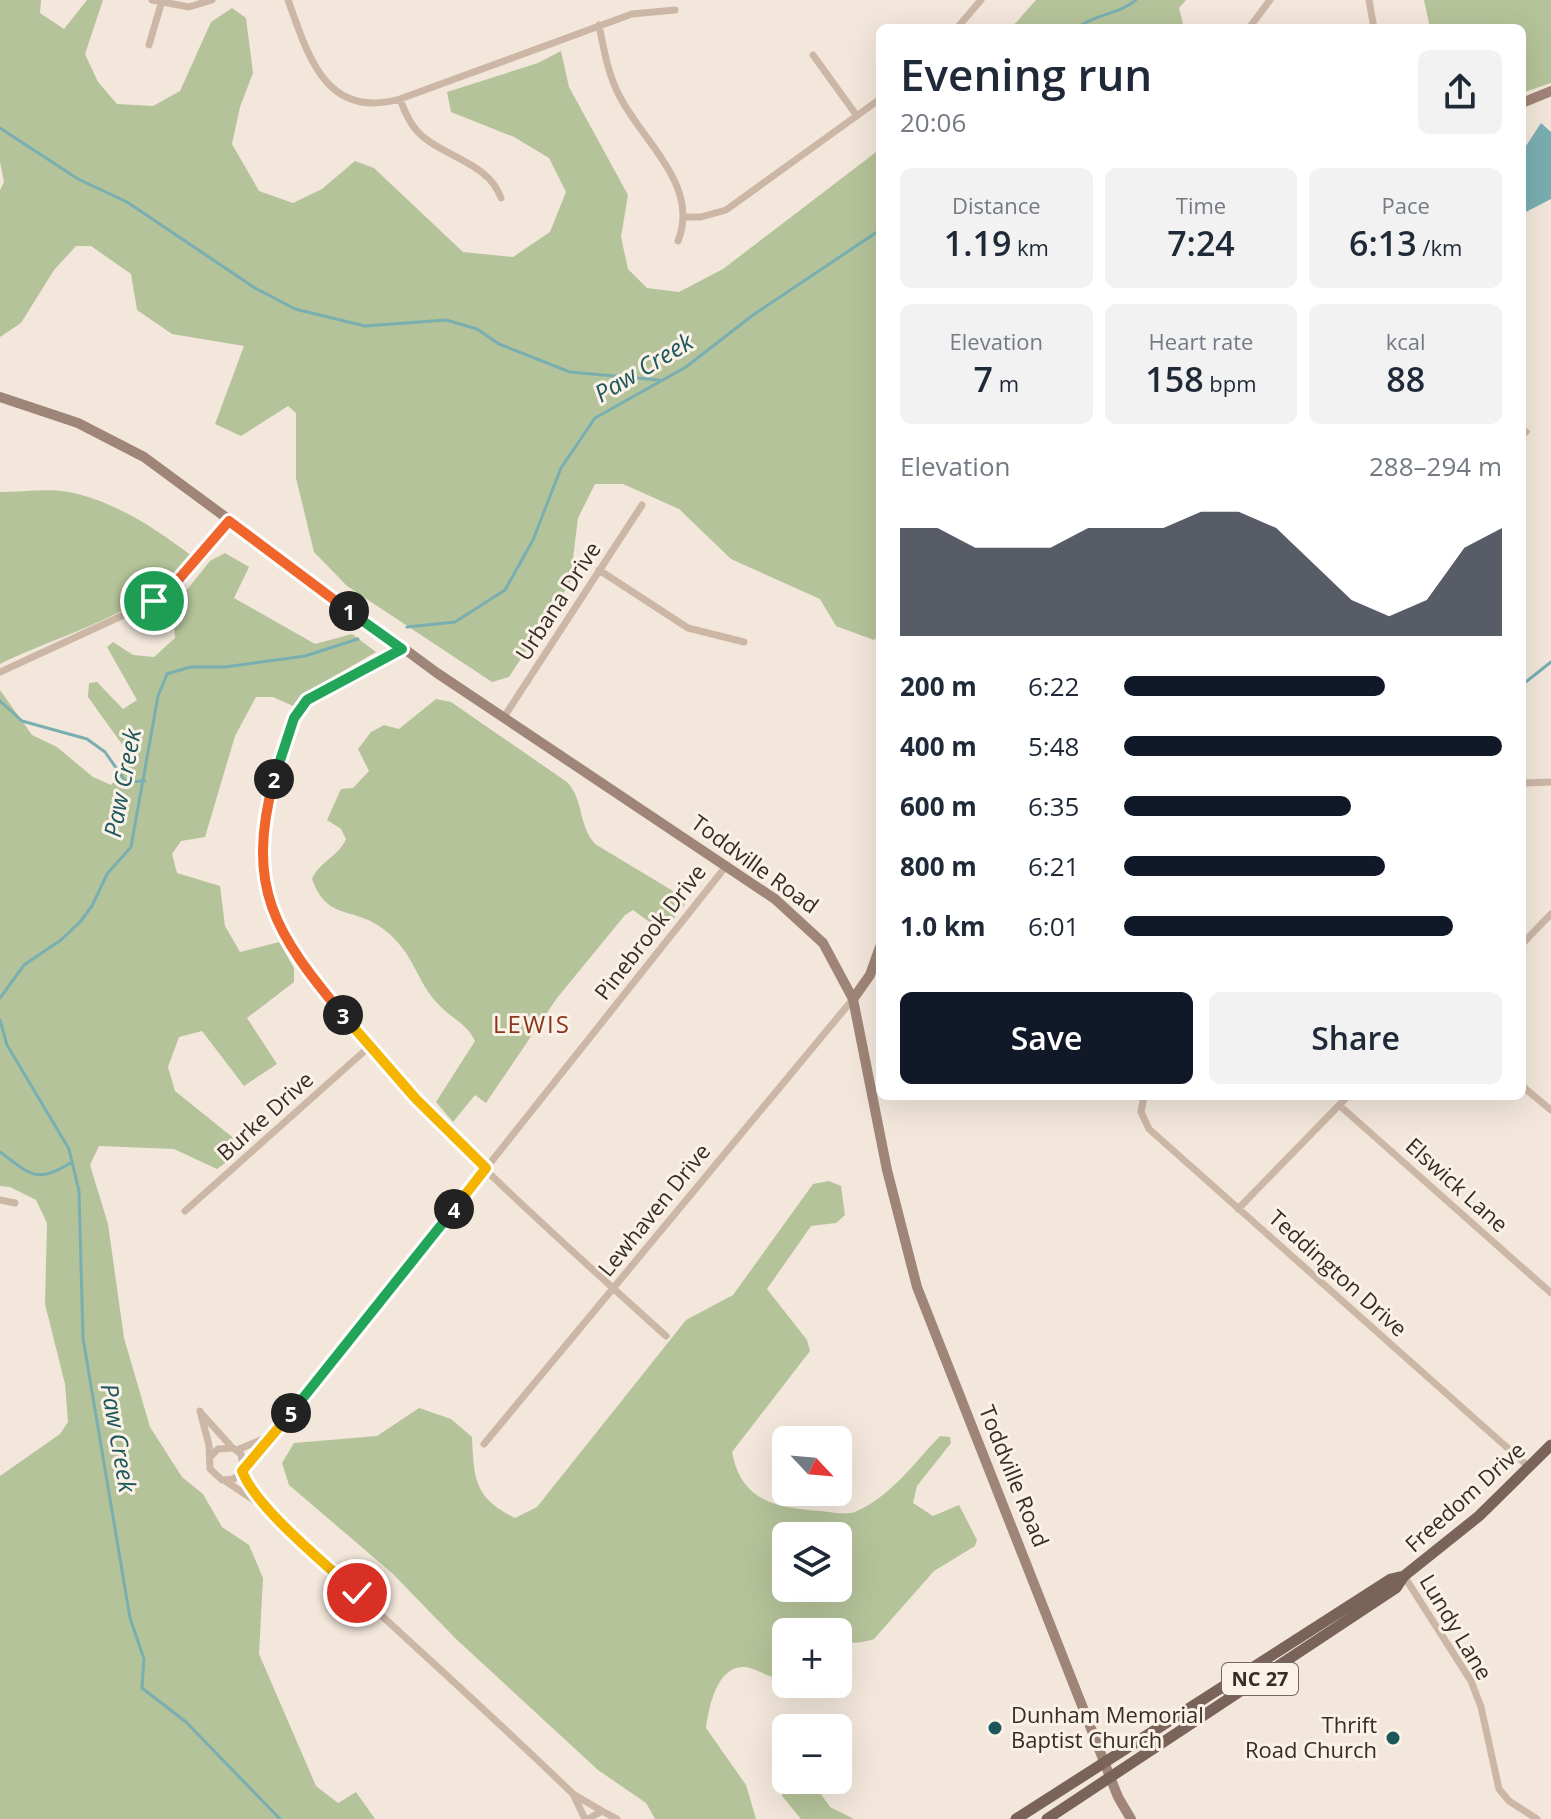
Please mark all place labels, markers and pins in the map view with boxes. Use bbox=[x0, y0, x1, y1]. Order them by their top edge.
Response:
pin bbox=[120, 567, 188, 635]
pin: 1 bbox=[329, 591, 369, 631]
pin: 2 bbox=[254, 759, 294, 799]
pin: 3 bbox=[323, 995, 363, 1035]
pin: 4 bbox=[434, 1189, 474, 1229]
pin: 5 bbox=[271, 1393, 311, 1433]
pin bbox=[323, 1559, 391, 1627]
place label: Dunham Memorial Baptist Church bbox=[1011, 1699, 1204, 1754]
place label: Thrift Road Church bbox=[1245, 1709, 1377, 1764]
marker: Dunham Memorial Baptist Church bbox=[986, 1719, 1004, 1737]
marker: Thrift Road Church bbox=[1384, 1729, 1402, 1747]

